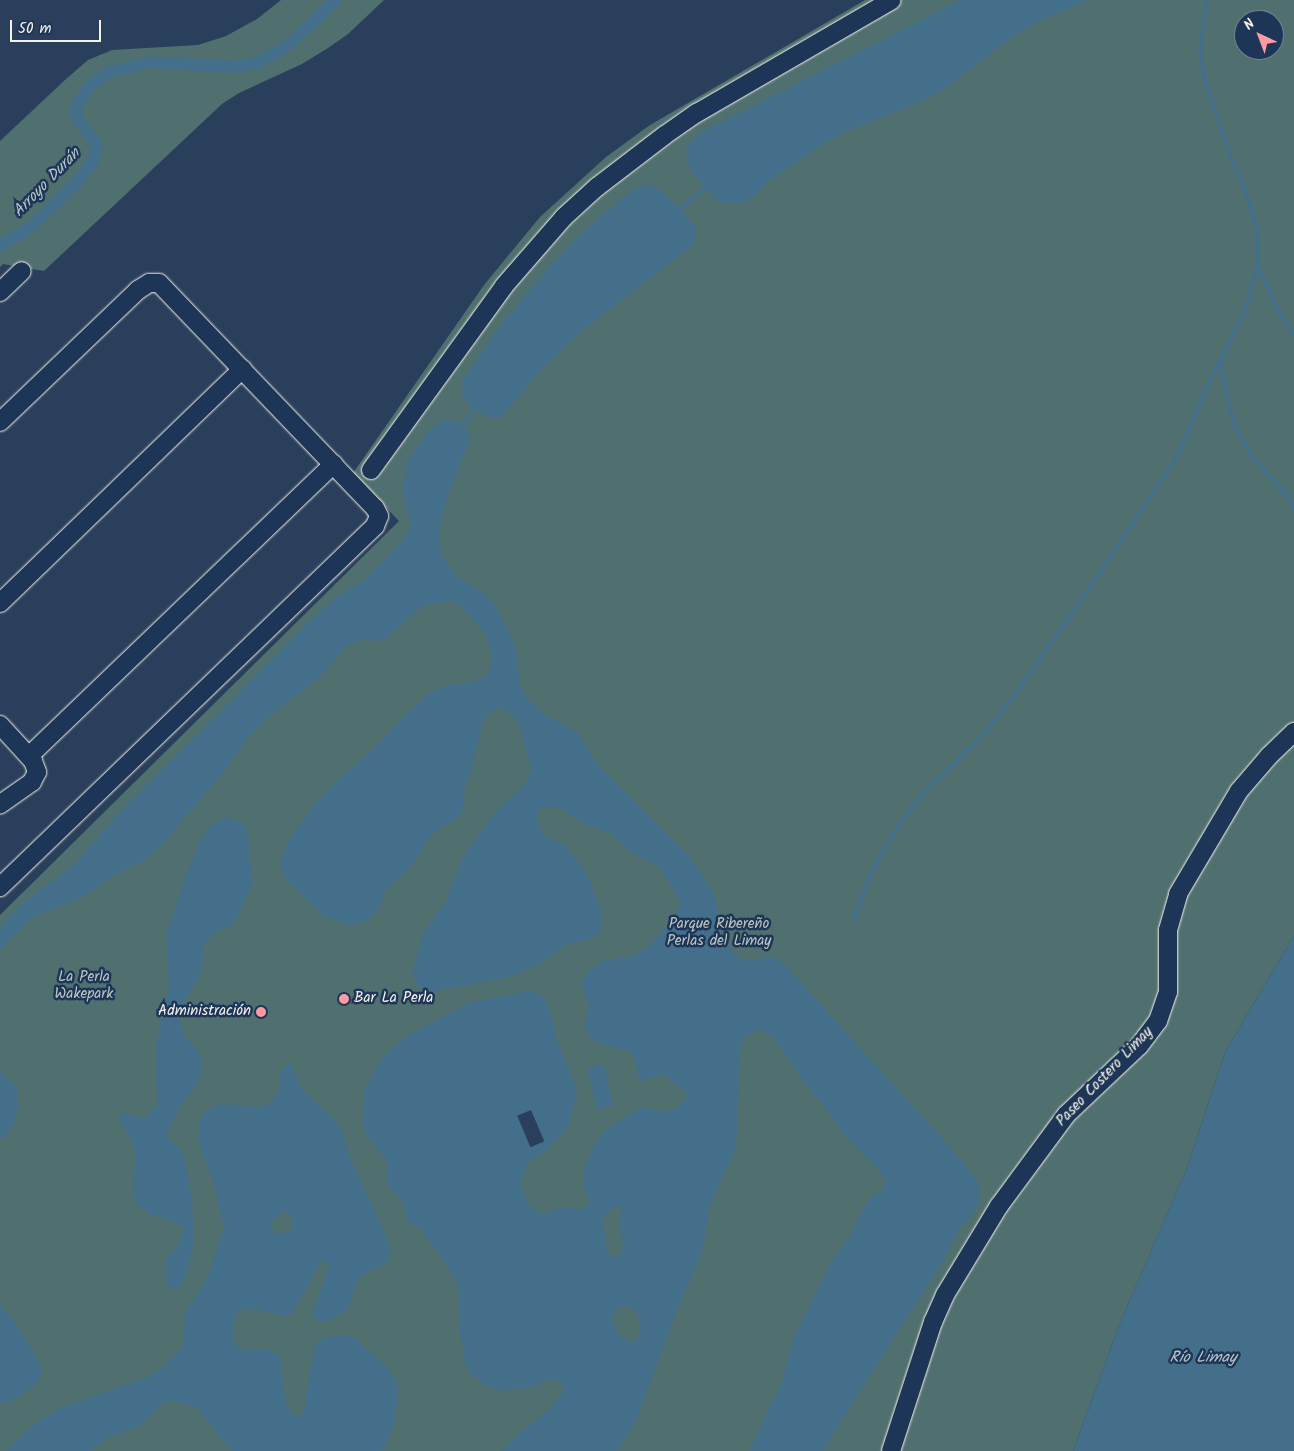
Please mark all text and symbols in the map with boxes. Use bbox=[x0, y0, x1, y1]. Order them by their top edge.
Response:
scale bar bbox=[12, 10, 104, 42]
north arrow bbox=[1234, 10, 1284, 60]
text: N bbox=[1239, 14, 1260, 36]
text: 50 m bbox=[18, 17, 52, 41]
water label: Arroyo Durán bbox=[9, 145, 85, 221]
park label: Parque Ribereño Perlas del Limay bbox=[667, 915, 771, 950]
park label: La Perla Wakepark bbox=[55, 968, 113, 1003]
place label: Bar La Perla bbox=[354, 990, 433, 1008]
marker: Bar La Perla bbox=[338, 993, 350, 1005]
place label: Administración bbox=[158, 1003, 251, 1021]
marker: Administración bbox=[255, 1006, 267, 1018]
street label: Paseo Costero Limay bbox=[1053, 1023, 1157, 1131]
water label: Río Limay bbox=[1169, 1348, 1237, 1368]

